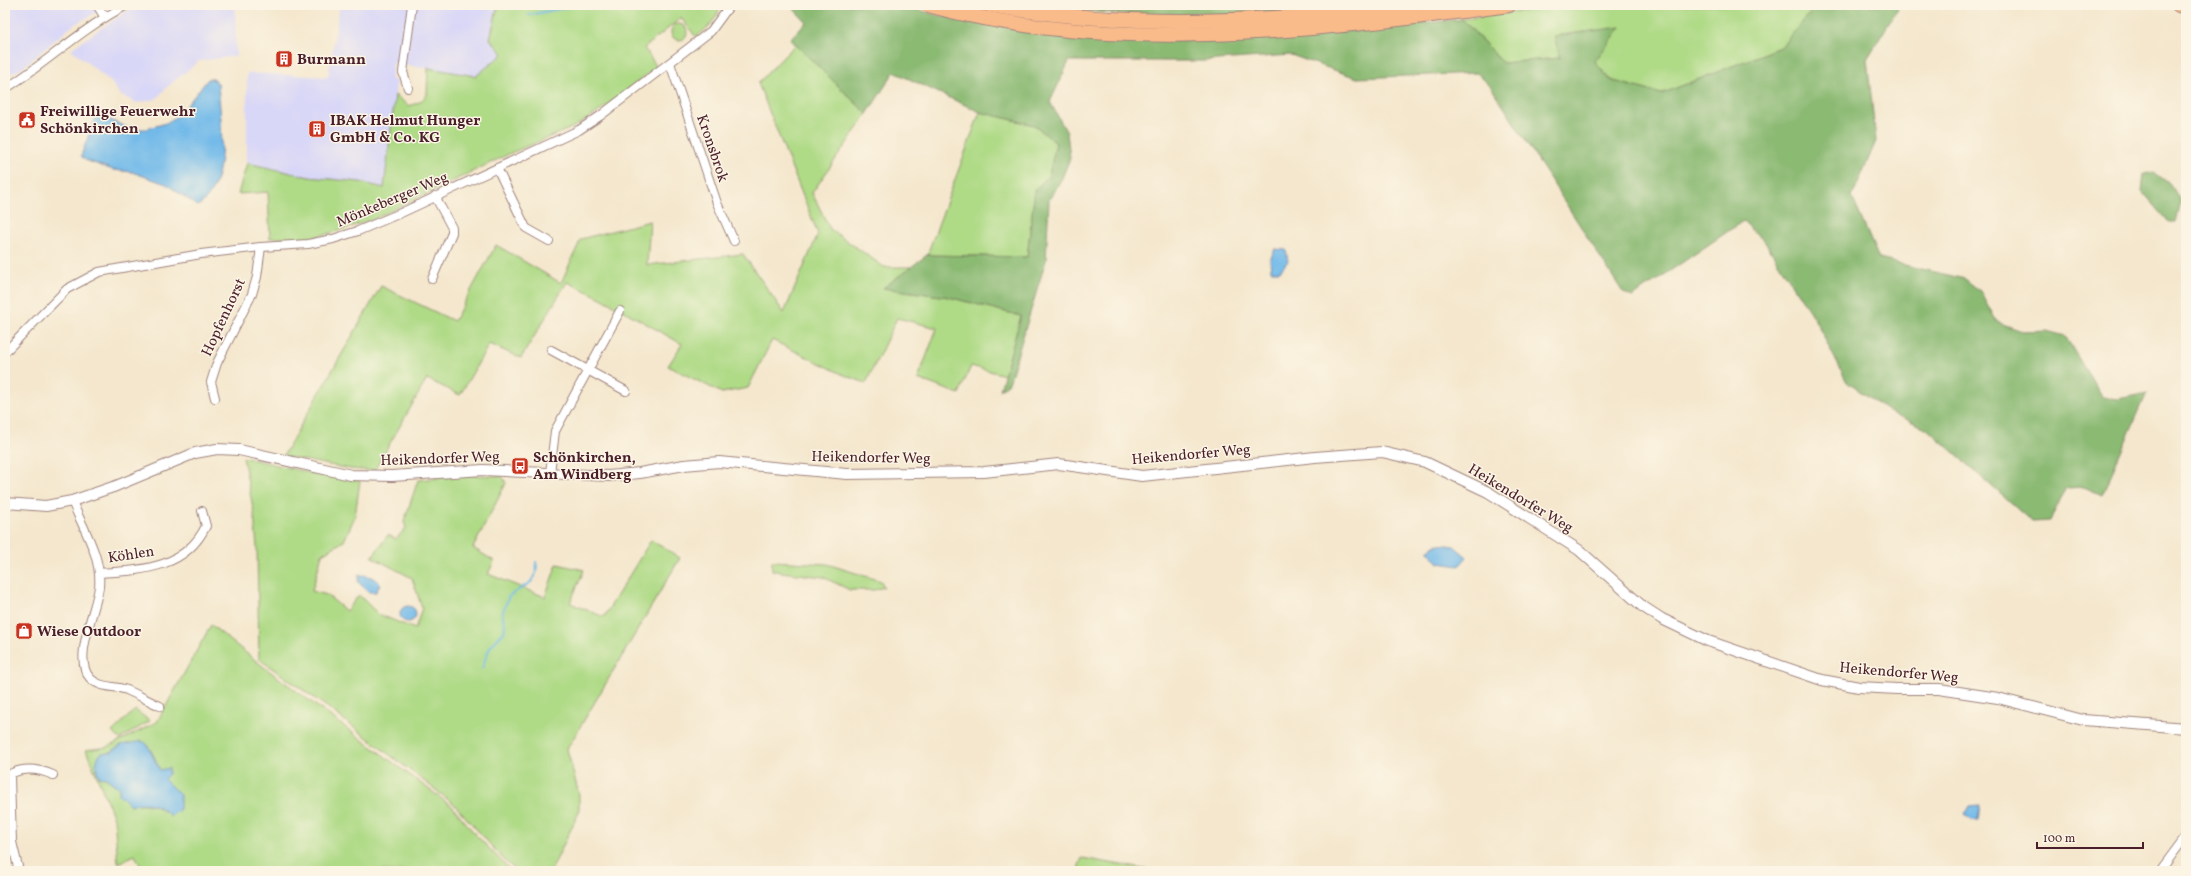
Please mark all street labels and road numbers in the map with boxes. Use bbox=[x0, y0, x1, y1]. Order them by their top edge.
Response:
street label: Kronsbrok bbox=[690, 112, 733, 185]
street label: Mönkeberger Weg bbox=[333, 167, 452, 233]
street label: Hopfenhorst bbox=[197, 275, 252, 360]
street label: Heikendorfer Weg bbox=[1131, 440, 1252, 471]
street label: Heikendorfer Weg bbox=[380, 447, 500, 472]
street label: Heikendorfer Weg bbox=[811, 447, 931, 470]
street label: Heikendorfer Weg bbox=[1464, 460, 1577, 539]
street label: Köhlen bbox=[106, 541, 156, 570]
street label: Heikendorfer Weg bbox=[1839, 658, 1960, 689]

